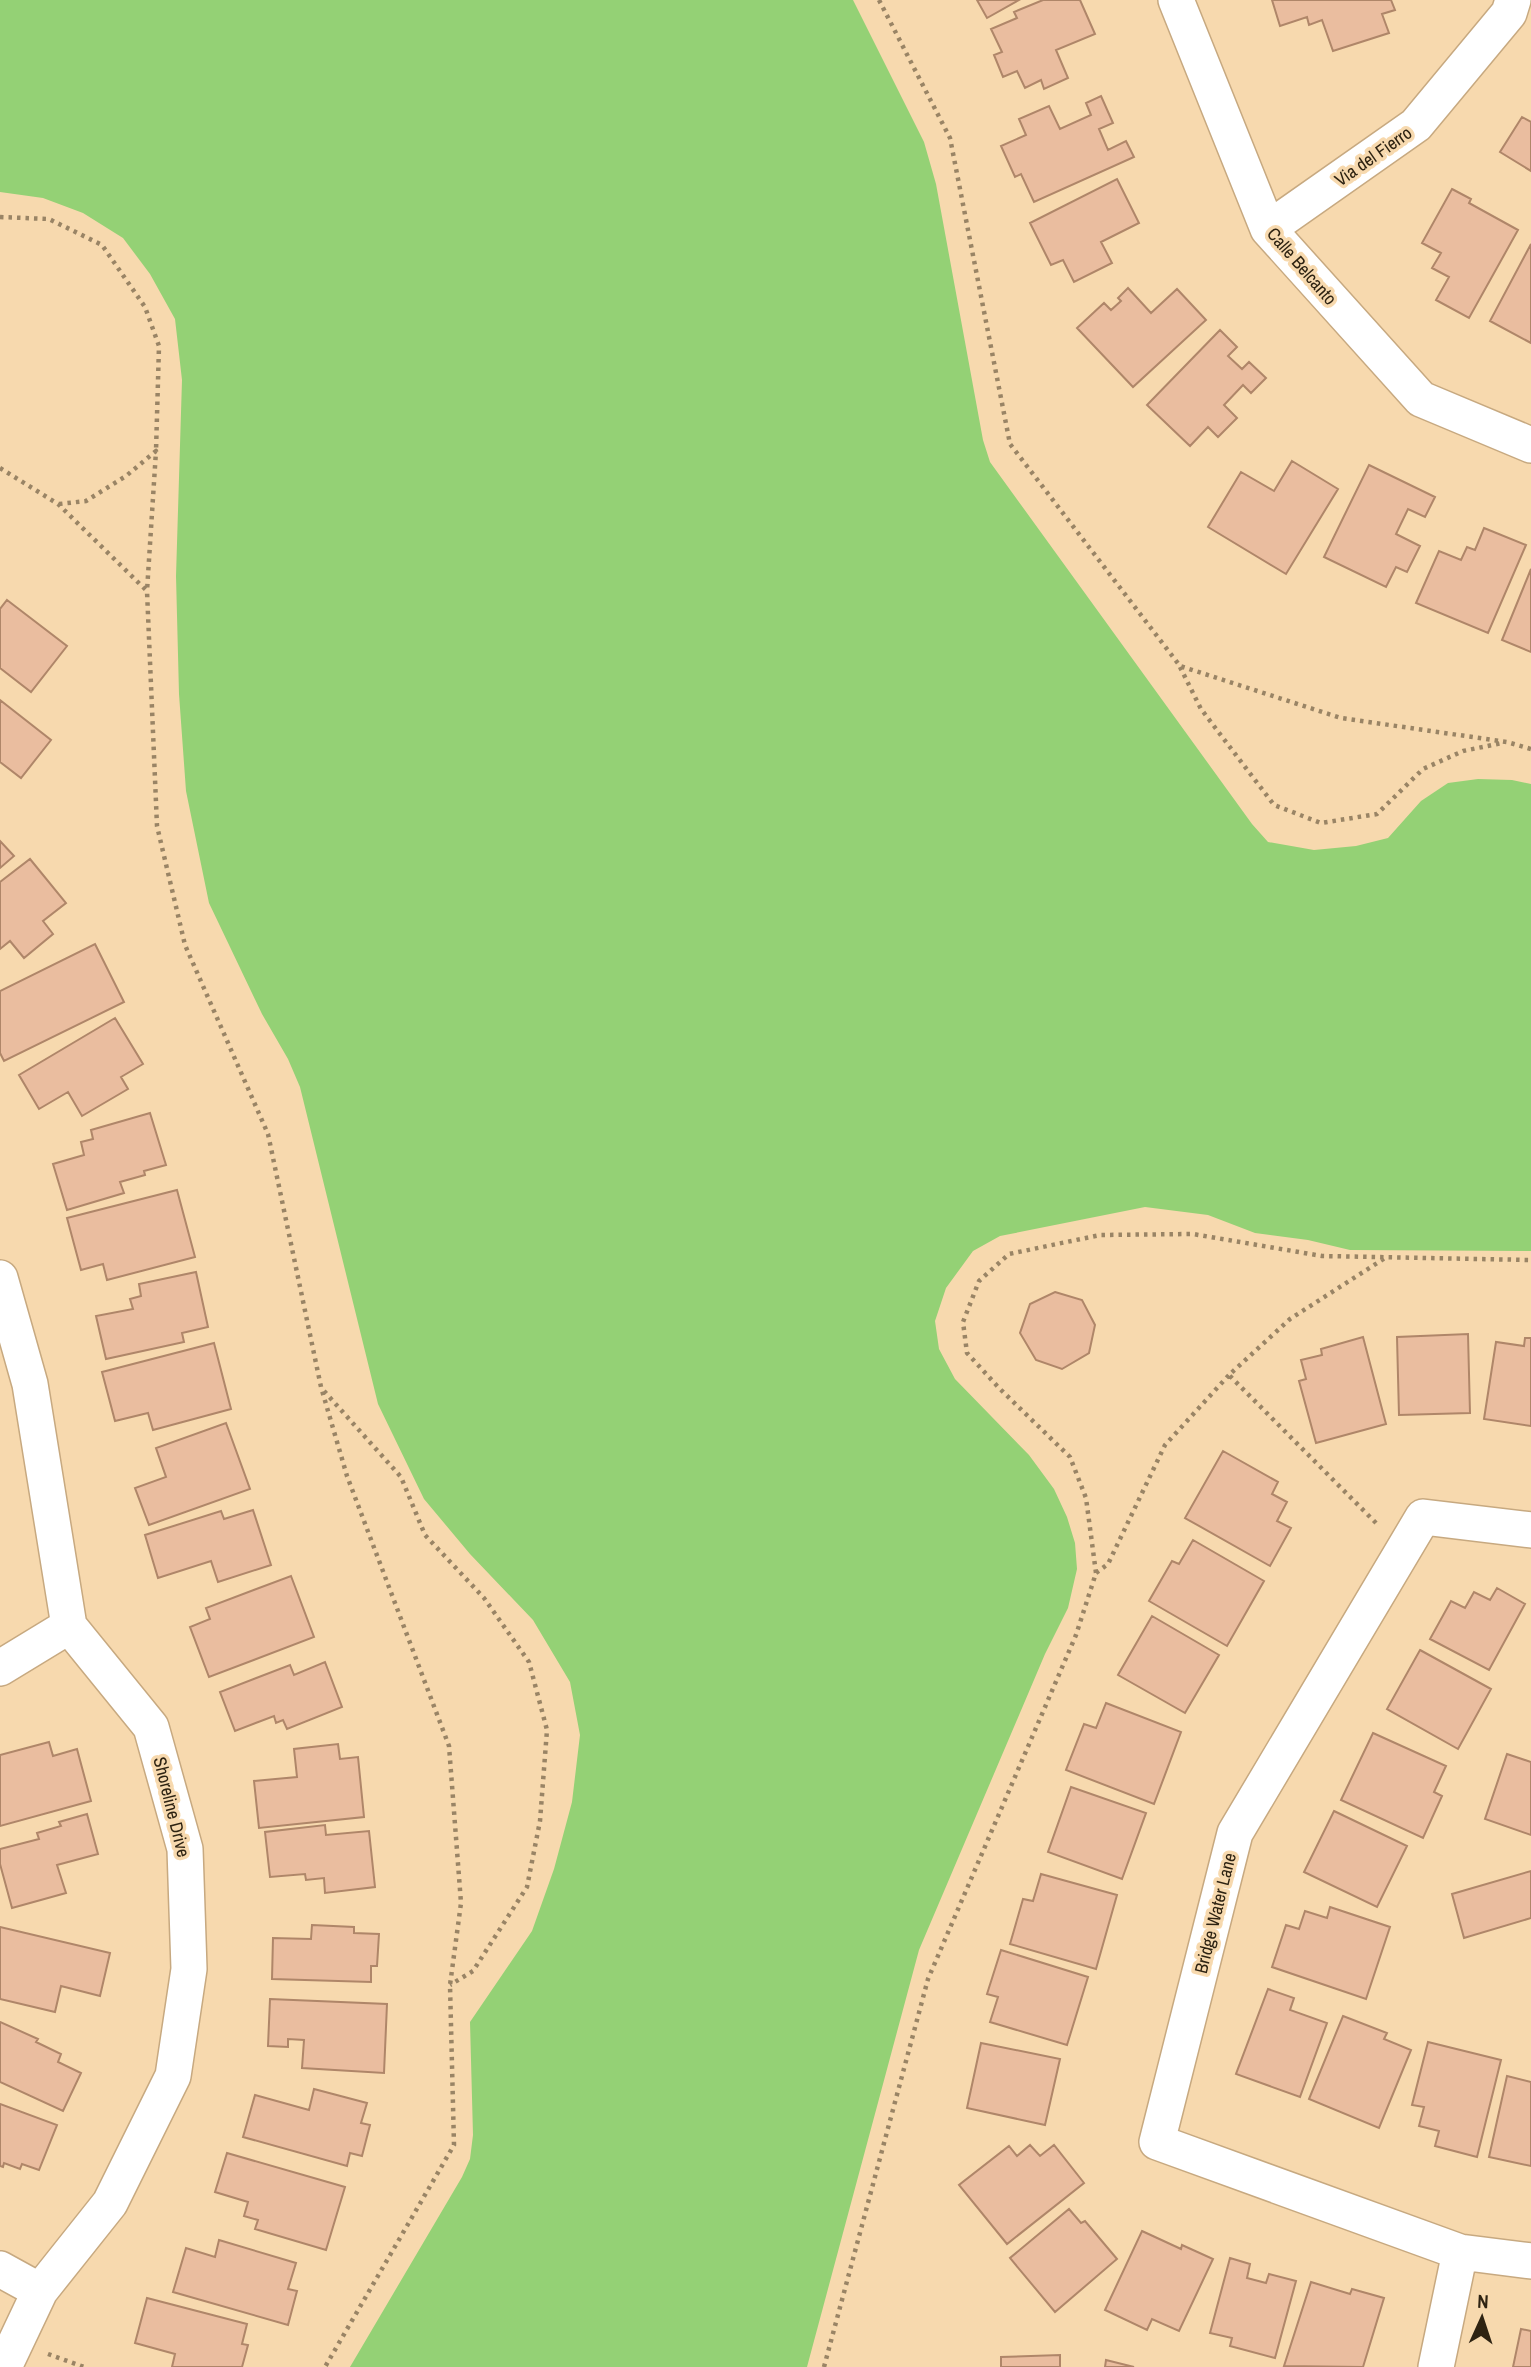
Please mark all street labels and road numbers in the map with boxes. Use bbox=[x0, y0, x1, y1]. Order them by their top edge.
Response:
street label: Via del Fierro bbox=[1329, 120, 1417, 192]
street label: Calle Belcanto bbox=[1261, 222, 1343, 310]
street label: Shoreline Drive bbox=[147, 1754, 197, 1860]
street label: Bridge Water Lane bbox=[1188, 1850, 1242, 1976]

